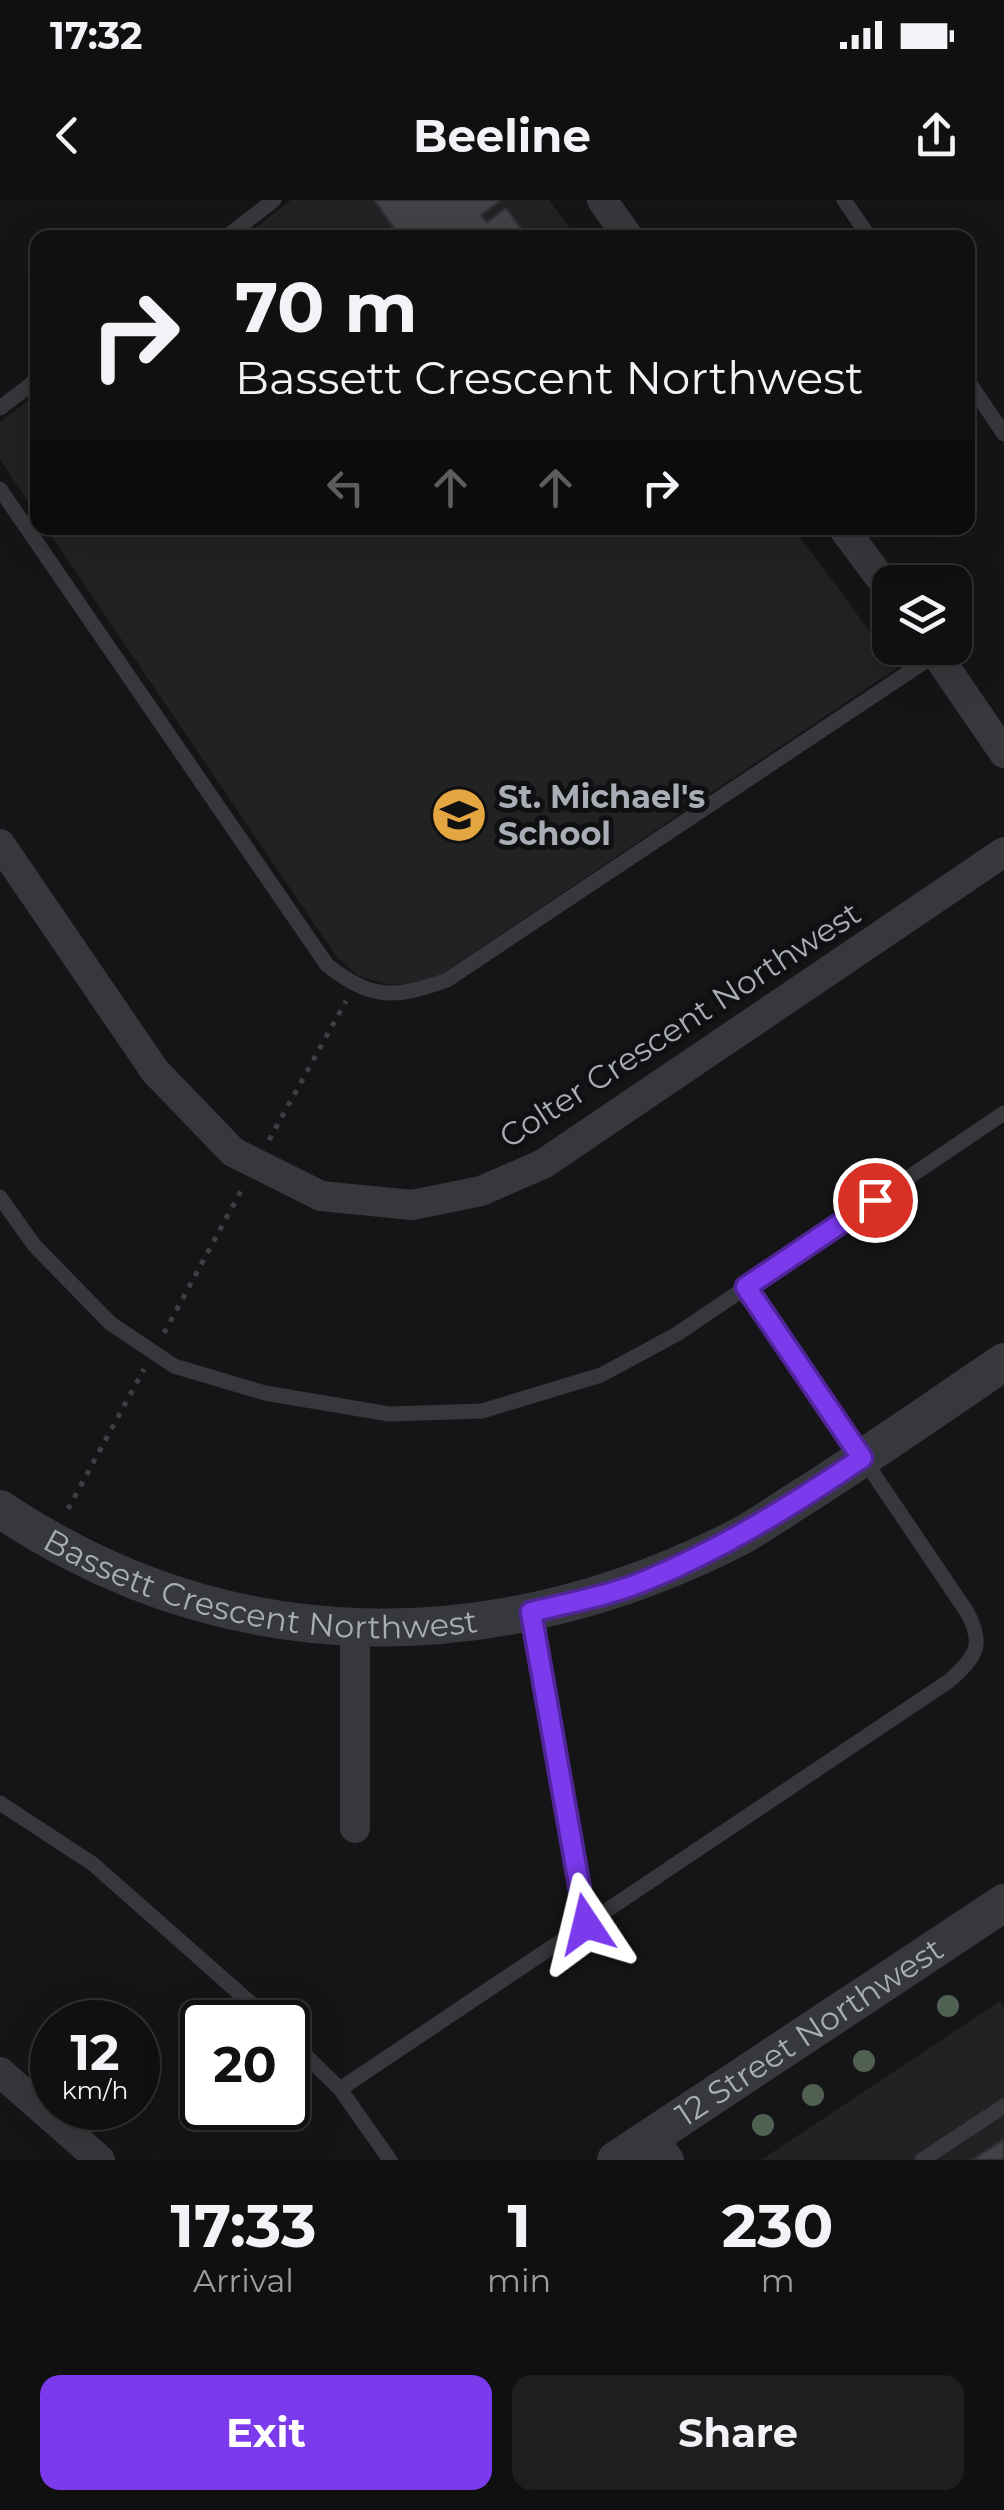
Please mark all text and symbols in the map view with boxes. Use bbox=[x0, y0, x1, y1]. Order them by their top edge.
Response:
text: 17:32 bbox=[50, 12, 142, 59]
icon: back bbox=[40, 108, 95, 163]
text: Beeline bbox=[413, 108, 591, 163]
icon: share bbox=[909, 108, 964, 163]
text: 70 m bbox=[235, 264, 418, 350]
icon: right bbox=[70, 270, 200, 400]
text: Bassett Crescent Northwest bbox=[235, 350, 863, 405]
icon: left bbox=[318, 460, 373, 515]
icon: ahead bbox=[423, 460, 478, 515]
icon: ahead bbox=[528, 460, 583, 515]
icon: right bbox=[633, 460, 688, 515]
map controls bbox=[872, 565, 972, 665]
button: layers bbox=[872, 565, 972, 665]
place label: St. Michael's School bbox=[498, 777, 705, 853]
school or university icon: St. Michael's School bbox=[429, 785, 489, 845]
street label: Colter Crescent Northwest bbox=[492, 893, 868, 1156]
pin bbox=[833, 1158, 918, 1243]
icon: arrive bbox=[848, 1173, 903, 1228]
street label: Bassett Crescent Northwest bbox=[37, 1520, 480, 1647]
position arrow bbox=[534, 1872, 638, 1976]
street label: 12 Street Northwest bbox=[668, 1929, 950, 2134]
speed limit sign: 20 bbox=[180, 2000, 310, 2130]
text: 12 bbox=[70, 2022, 120, 2083]
text: km/h bbox=[62, 2075, 128, 2105]
text: 17:33 bbox=[171, 2189, 317, 2262]
text: 1 bbox=[507, 2189, 531, 2262]
text: 230 bbox=[722, 2189, 833, 2262]
text: Arrival bbox=[193, 2261, 294, 2300]
text: min bbox=[487, 2261, 551, 2300]
text: m bbox=[761, 2261, 795, 2300]
button: Exit bbox=[40, 2375, 492, 2490]
button: Share bbox=[512, 2375, 964, 2490]

